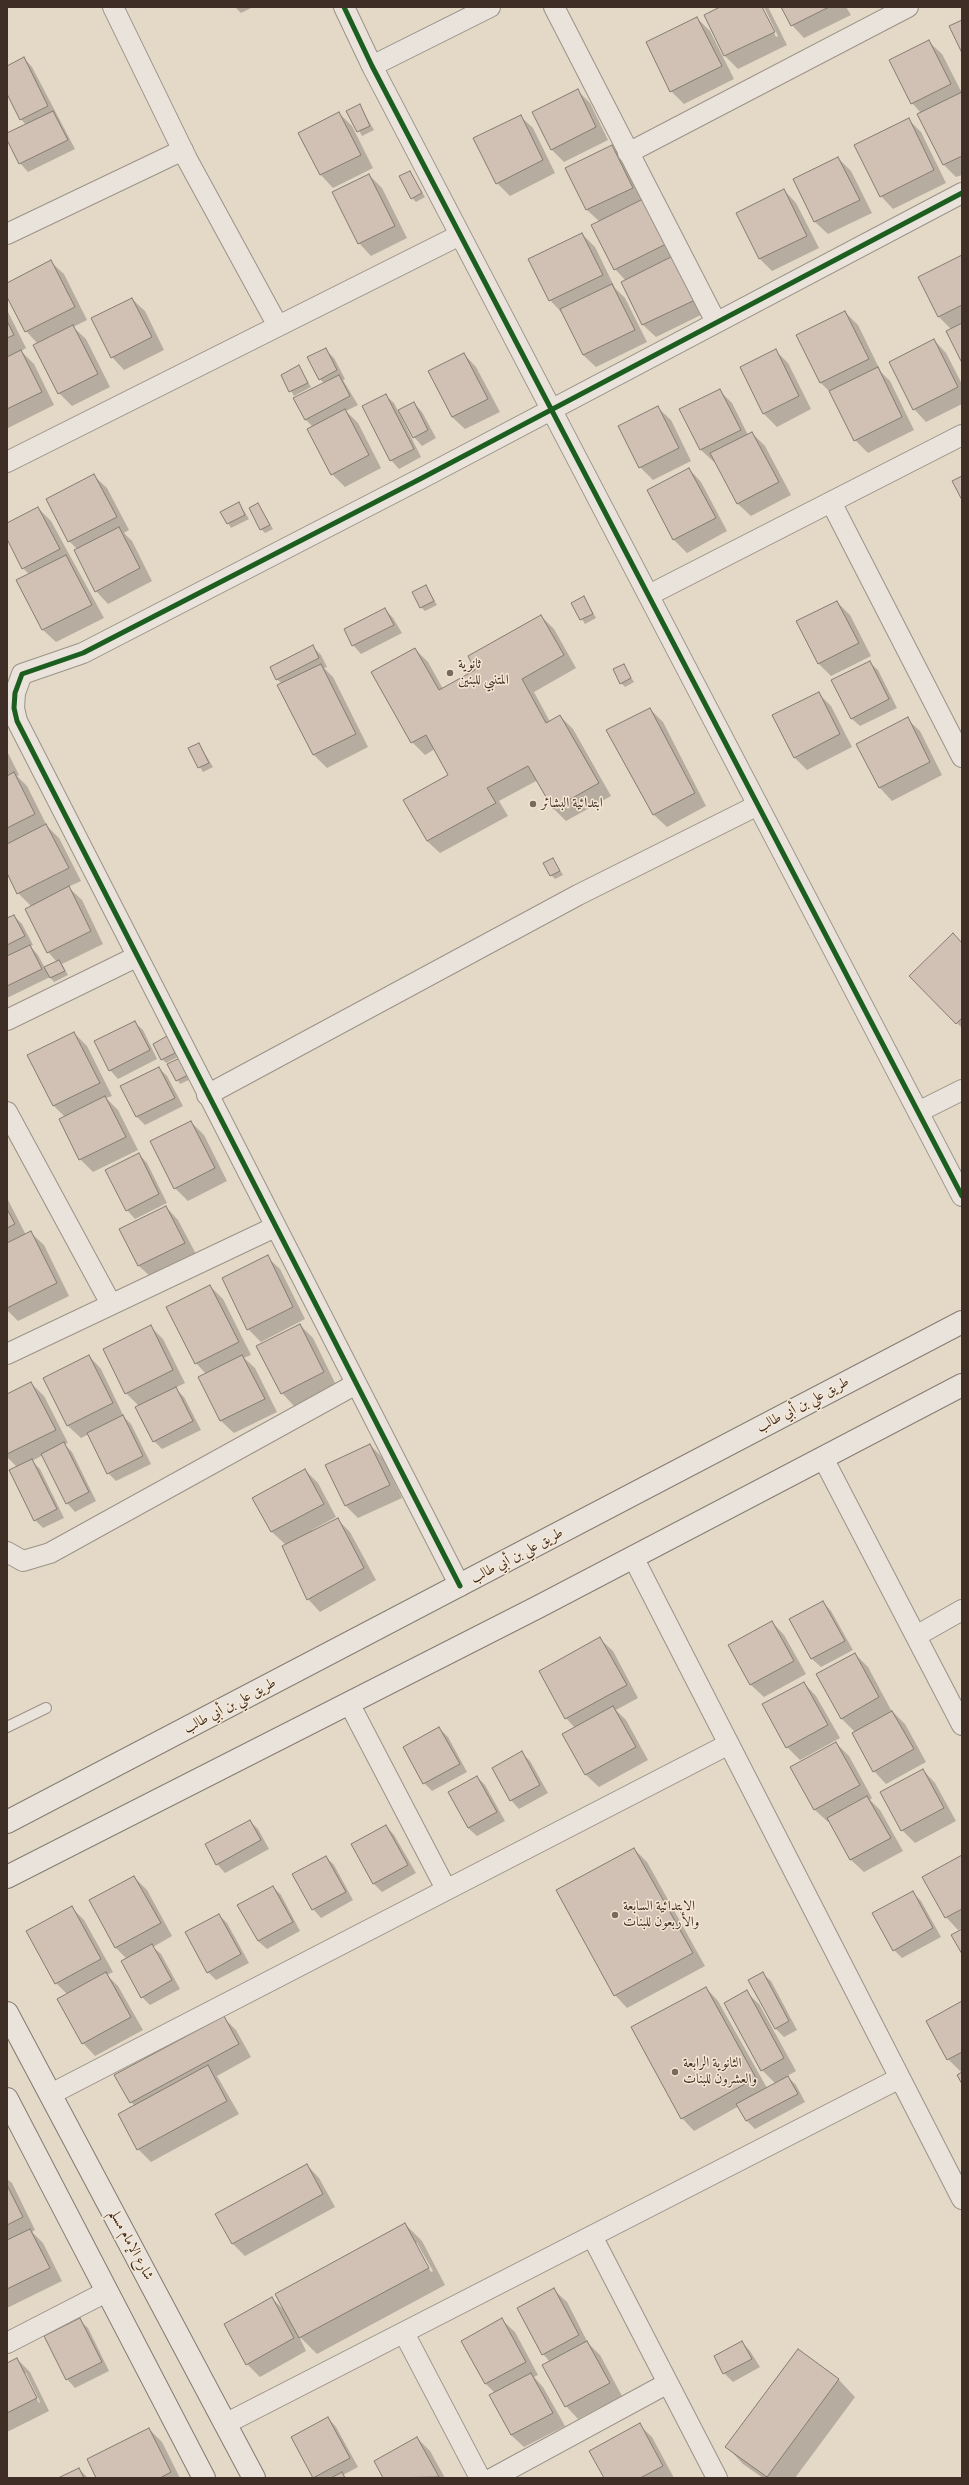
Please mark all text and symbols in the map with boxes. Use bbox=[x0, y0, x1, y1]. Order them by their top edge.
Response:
place label: ثانوية المتنبي للبنين bbox=[458, 657, 509, 690]
marker: ثانوية المتنبي للبنين bbox=[445, 668, 455, 678]
place label: ابتدائية البشائر bbox=[541, 796, 603, 812]
marker: ابتدائية البشائر bbox=[528, 799, 538, 809]
street label: طريق علي بن أبي طالب bbox=[754, 1374, 852, 1436]
street label: طريق علي بن أبي طالب bbox=[468, 1525, 566, 1587]
street label: طريق علي بن أبي طالب bbox=[181, 1675, 279, 1737]
place label: الابتدائية السابعة والأربعون للبنات bbox=[623, 1899, 699, 1932]
marker: الابتدائية السابعة والأربعون للبنات bbox=[610, 1910, 620, 1920]
place label: الثانوية الرابعة والعشرون للبنات bbox=[683, 2056, 757, 2088]
marker: الثانوية الرابعة والعشرون للبنات bbox=[670, 2067, 680, 2077]
street label: شارع الإمام مسلم bbox=[105, 2207, 157, 2283]

